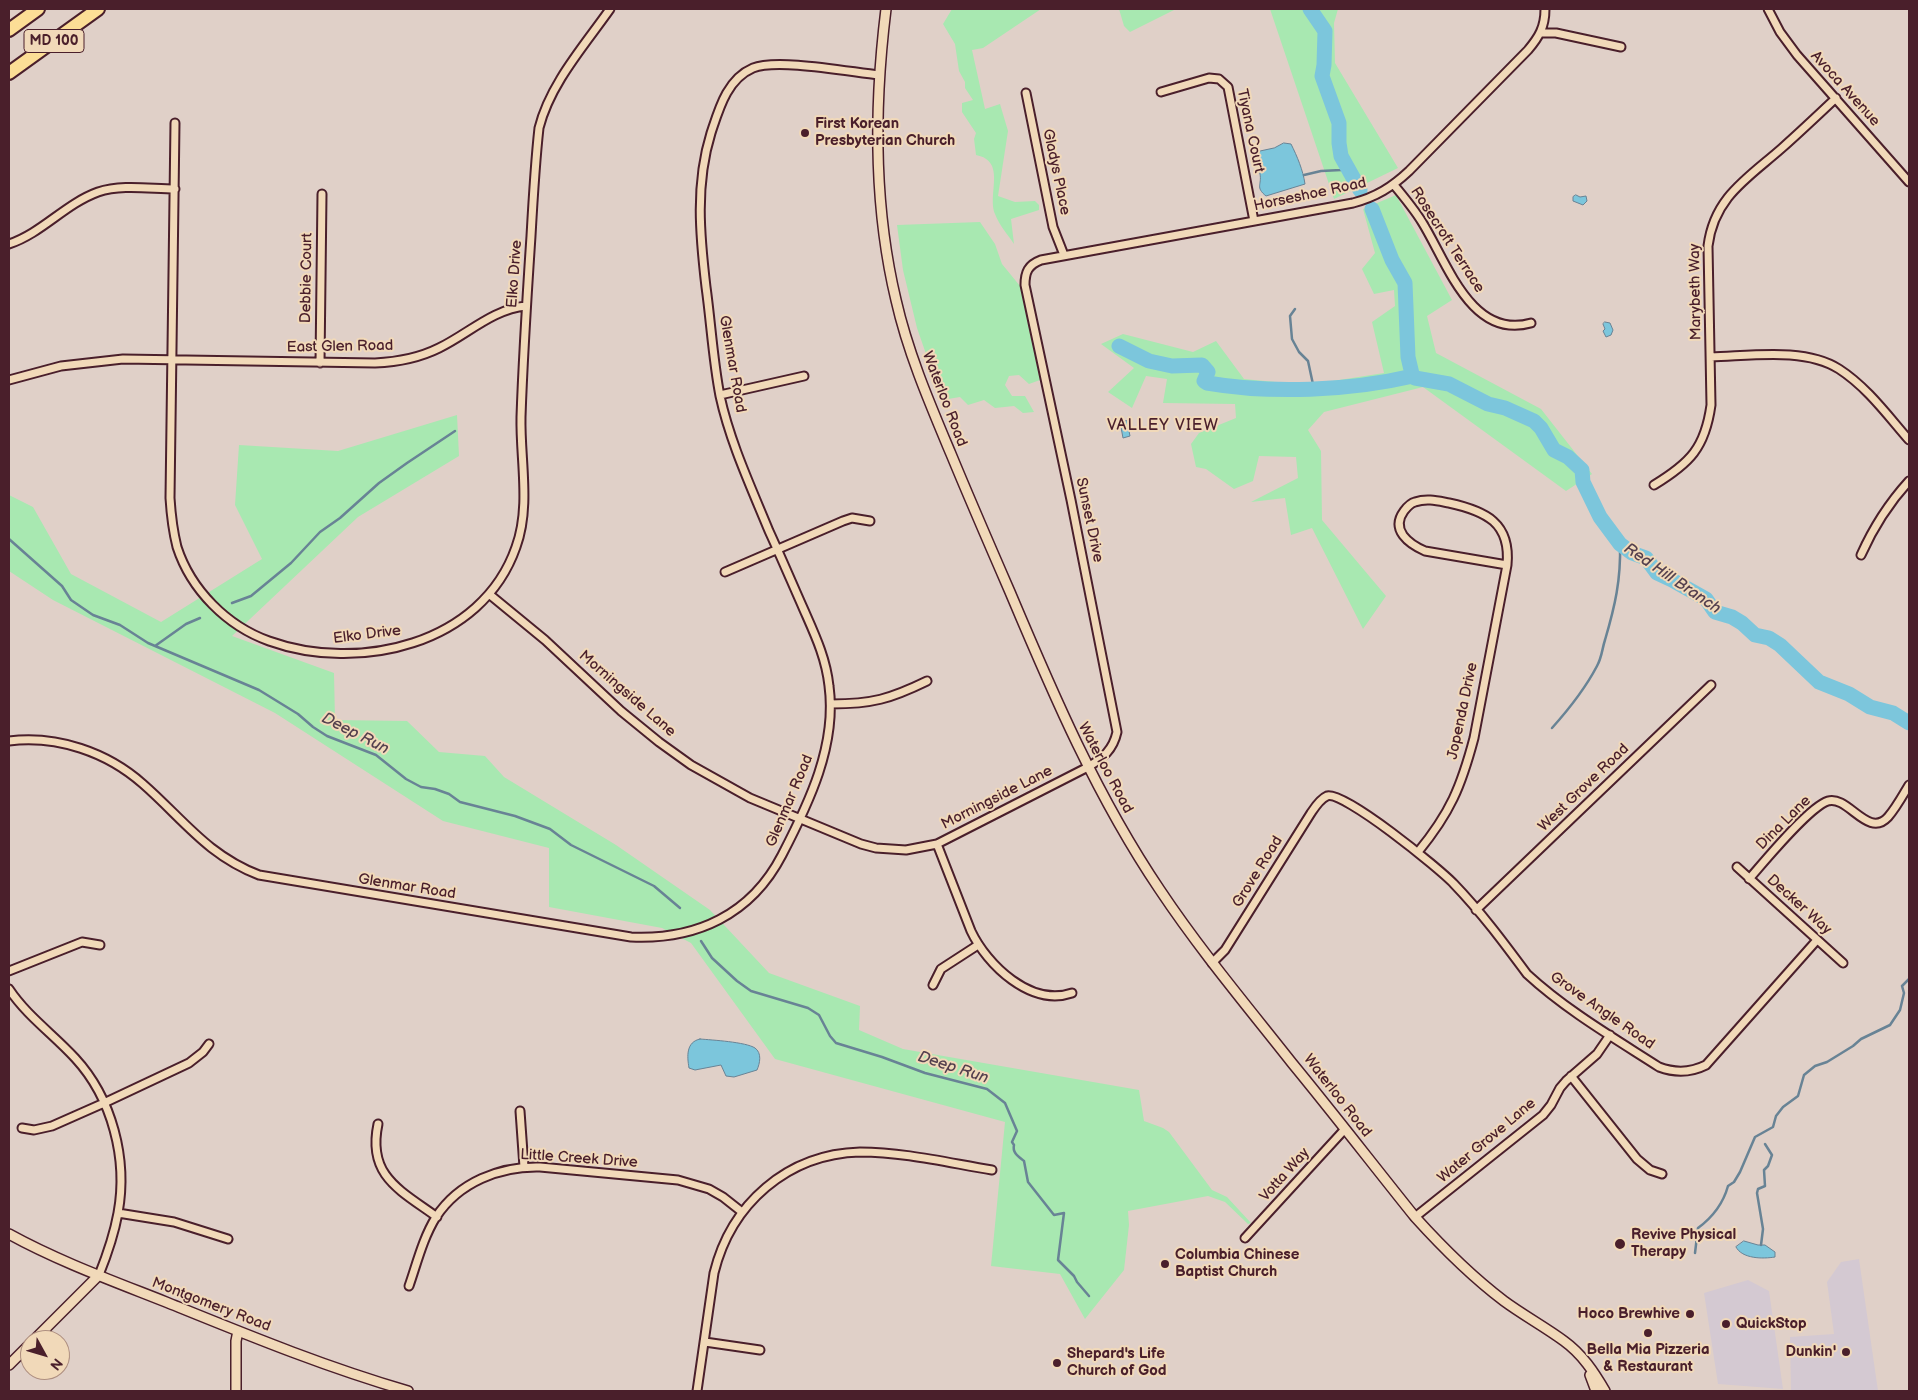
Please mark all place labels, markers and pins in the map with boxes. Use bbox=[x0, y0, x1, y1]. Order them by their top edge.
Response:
place label: First Korean Presbyterian Church bbox=[815, 115, 955, 150]
marker: First Korean Presbyterian Church bbox=[799, 127, 811, 139]
place label: Revive Physical Therapy bbox=[1631, 1226, 1736, 1261]
marker: Revive Physical Therapy bbox=[1613, 1237, 1627, 1251]
place label: Columbia Chinese Baptist Church bbox=[1175, 1246, 1299, 1281]
marker: Columbia Chinese Baptist Church bbox=[1159, 1258, 1171, 1270]
place label: Hoco Brewhive bbox=[1578, 1305, 1680, 1323]
marker: Hoco Brewhive bbox=[1684, 1308, 1696, 1320]
place label: QuickStop bbox=[1736, 1315, 1807, 1333]
marker: QuickStop bbox=[1720, 1318, 1732, 1330]
marker: Bella Mia Pizzeria & Restaurant bbox=[1642, 1327, 1654, 1339]
place label: Bella Mia Pizzeria & Restaurant bbox=[1587, 1341, 1709, 1376]
place label: Dunkin' bbox=[1786, 1343, 1836, 1361]
place label: Shepard's Life Church of God bbox=[1067, 1345, 1167, 1380]
marker: Dunkin' bbox=[1840, 1346, 1852, 1358]
marker: Shepard's Life Church of God bbox=[1051, 1357, 1063, 1369]

